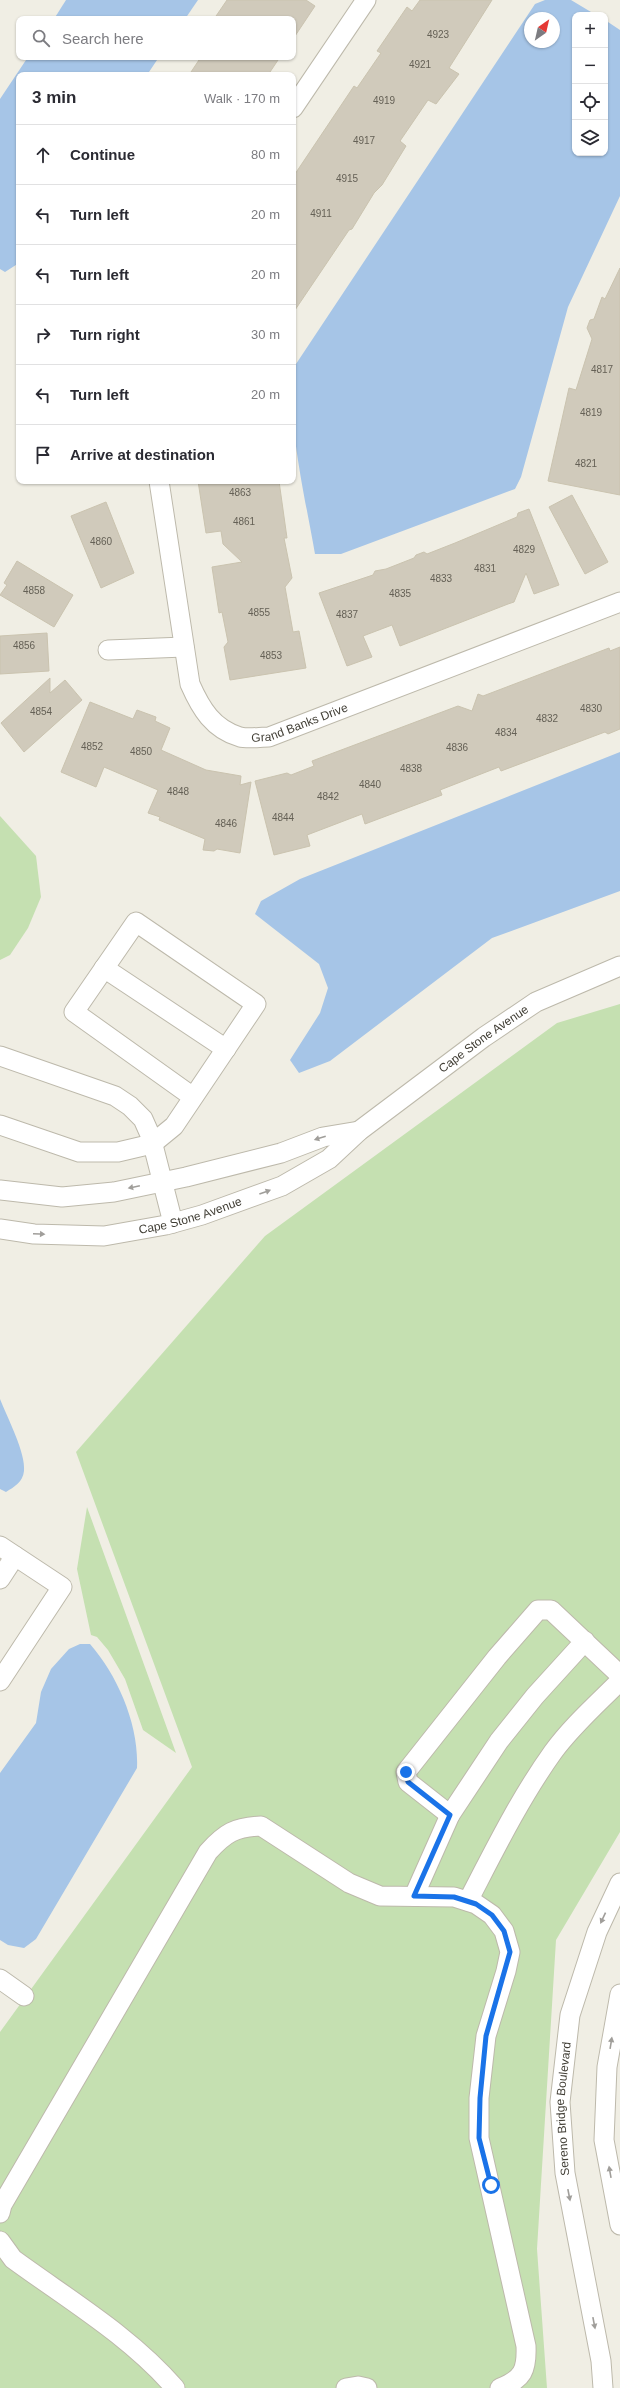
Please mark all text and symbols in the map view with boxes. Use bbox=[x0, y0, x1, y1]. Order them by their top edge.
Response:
north arrow bbox=[524, 12, 560, 48]
map controls bbox=[572, 12, 608, 156]
button: + bbox=[572, 12, 608, 48]
search box bbox=[16, 16, 296, 60]
icon: search bbox=[30, 27, 52, 49]
house number: 4923 bbox=[427, 29, 450, 40]
text: Search here bbox=[62, 30, 144, 47]
button: − bbox=[572, 48, 608, 84]
house number: 4921 bbox=[409, 59, 432, 70]
button: locate bbox=[572, 84, 608, 120]
text: 3 min bbox=[32, 88, 76, 107]
text: Walk · 170 m bbox=[204, 91, 280, 106]
house number: 4919 bbox=[373, 95, 396, 106]
button: layers bbox=[572, 120, 608, 156]
house number: 4917 bbox=[353, 135, 376, 146]
icon: ahead bbox=[32, 144, 54, 166]
text: Continue bbox=[70, 146, 135, 163]
text: 80 m bbox=[251, 147, 280, 162]
house number: 4915 bbox=[336, 173, 359, 184]
icon: left bbox=[32, 204, 54, 226]
text: Turn left bbox=[70, 206, 129, 223]
text: 20 m bbox=[251, 207, 280, 222]
house number: 4911 bbox=[310, 208, 332, 219]
icon: left bbox=[32, 264, 54, 286]
text: Turn left bbox=[70, 266, 129, 283]
text: 20 m bbox=[251, 267, 280, 282]
icon: right bbox=[32, 324, 54, 346]
text: Turn right bbox=[70, 326, 140, 343]
text: 30 m bbox=[251, 327, 280, 342]
house number: 4817 bbox=[591, 364, 614, 375]
icon: left bbox=[32, 384, 54, 406]
text: Turn left bbox=[70, 386, 129, 403]
text: 20 m bbox=[251, 387, 280, 402]
house number: 4819 bbox=[580, 407, 603, 418]
icon: arrive bbox=[32, 444, 54, 466]
text: Arrive at destination bbox=[70, 446, 215, 463]
house number: 4821 bbox=[575, 458, 598, 469]
house number: 4863 bbox=[229, 487, 252, 498]
house number: 4861 bbox=[233, 516, 256, 527]
house number: 4860 bbox=[90, 536, 113, 547]
house number: 4829 bbox=[513, 544, 536, 555]
house number: 4831 bbox=[474, 563, 497, 574]
house number: 4833 bbox=[430, 573, 453, 584]
house number: 4858 bbox=[23, 585, 46, 596]
house number: 4835 bbox=[389, 588, 412, 599]
house number: 4855 bbox=[248, 607, 271, 618]
house number: 4837 bbox=[336, 609, 359, 620]
house number: 4856 bbox=[13, 640, 36, 651]
house number: 4853 bbox=[260, 650, 283, 661]
street label: Grand Banks Drive bbox=[251, 700, 350, 745]
house number: 4830 bbox=[580, 703, 603, 714]
house number: 4854 bbox=[30, 706, 53, 717]
house number: 4832 bbox=[536, 713, 559, 724]
house number: 4834 bbox=[495, 727, 518, 738]
house number: 4852 bbox=[81, 741, 104, 752]
house number: 4836 bbox=[446, 742, 469, 753]
house number: 4850 bbox=[130, 746, 153, 757]
house number: 4838 bbox=[400, 763, 423, 774]
house number: 4840 bbox=[359, 779, 382, 790]
house number: 4848 bbox=[167, 786, 190, 797]
house number: 4842 bbox=[317, 791, 340, 802]
house number: 4844 bbox=[272, 812, 295, 823]
house number: 4846 bbox=[215, 818, 238, 829]
street label: Cape Stone Avenue bbox=[436, 1002, 531, 1076]
one-way arrow bbox=[314, 1135, 326, 1141]
one-way arrow bbox=[128, 1185, 141, 1191]
one-way arrow bbox=[259, 1189, 271, 1195]
street label: Cape Stone Avenue bbox=[137, 1194, 244, 1237]
one-way arrow bbox=[33, 1231, 45, 1238]
route end bbox=[397, 1763, 415, 1781]
one-way arrow bbox=[600, 1913, 606, 1924]
one-way arrow bbox=[608, 2037, 614, 2049]
street label: Sereno Bridge Boulevard bbox=[553, 2041, 574, 2176]
one-way arrow bbox=[607, 2166, 613, 2179]
route start bbox=[482, 2176, 500, 2194]
one-way arrow bbox=[567, 2189, 573, 2201]
one-way arrow bbox=[591, 2317, 597, 2329]

